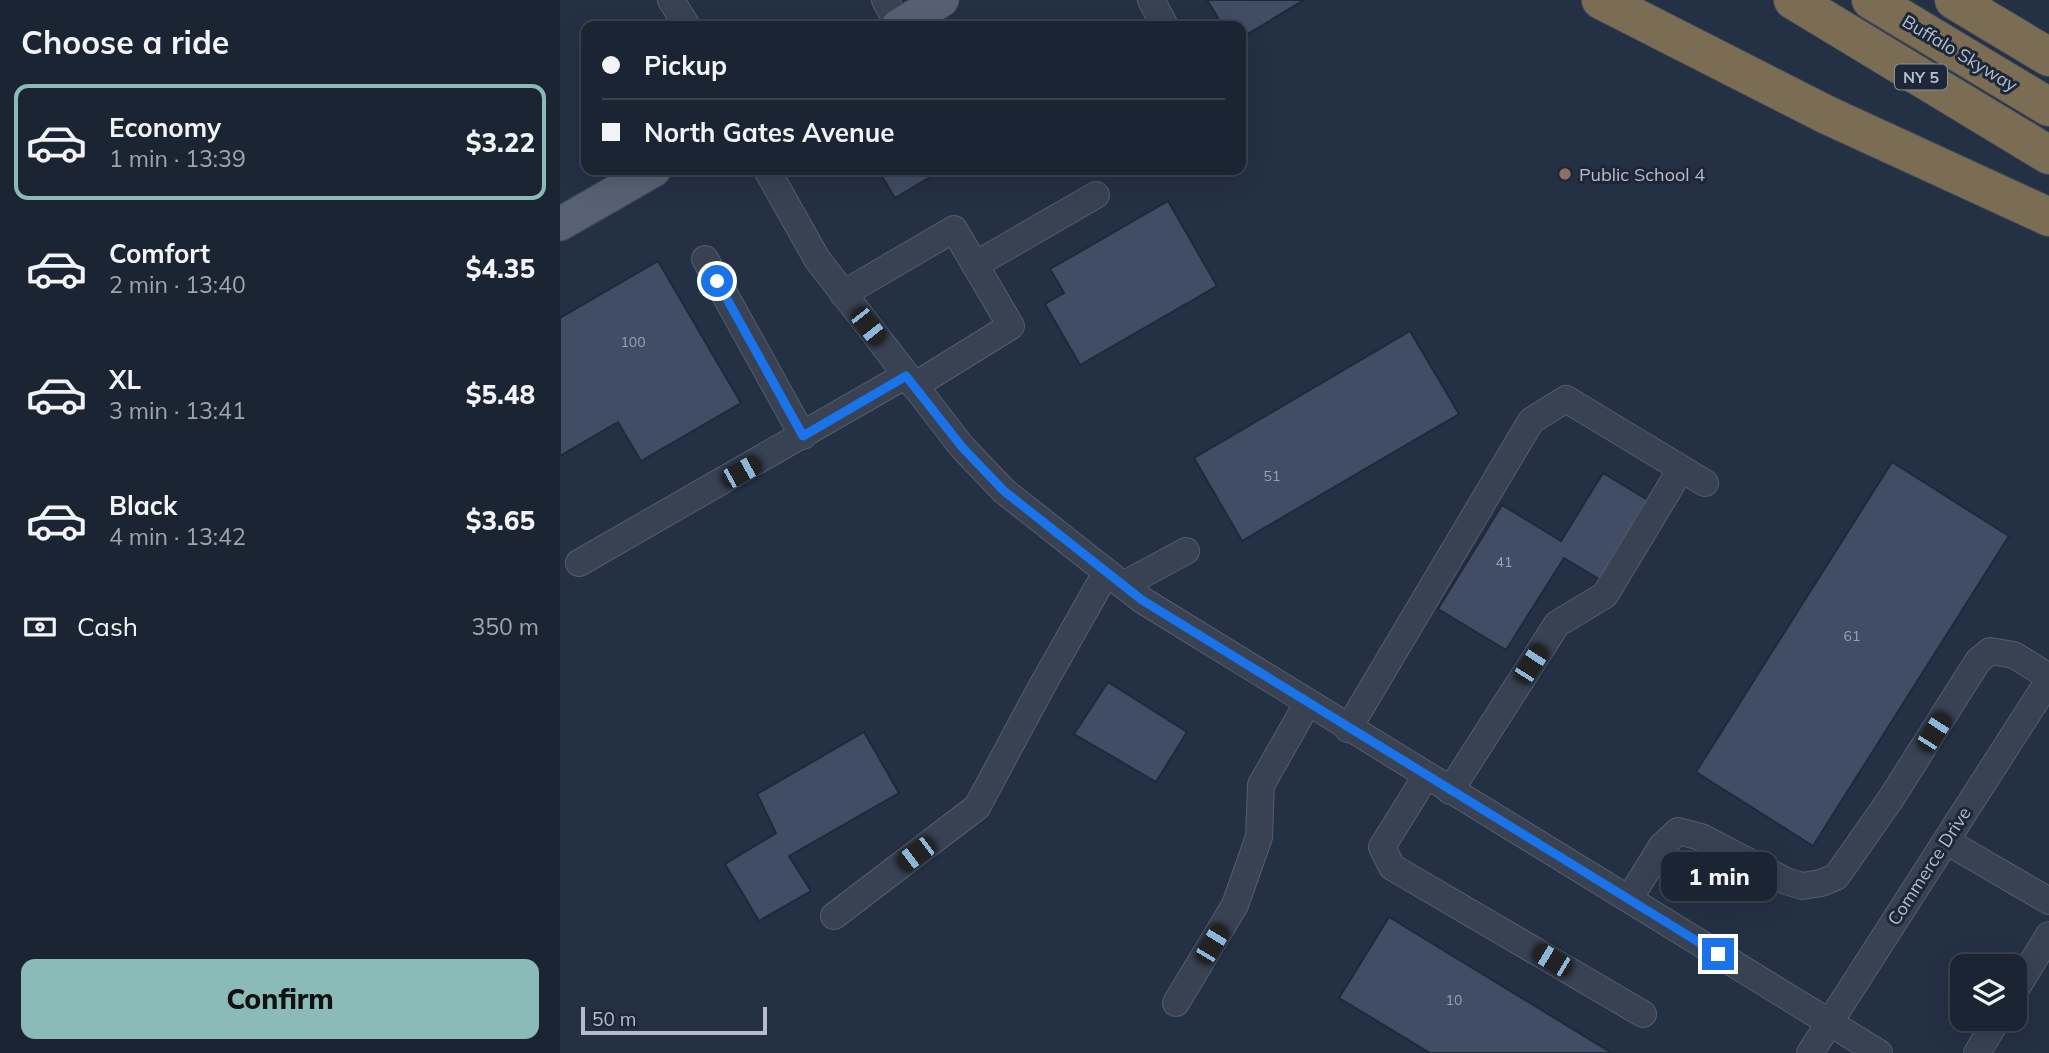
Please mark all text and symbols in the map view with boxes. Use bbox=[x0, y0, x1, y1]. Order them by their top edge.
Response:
street label: Buffalo Skyway bbox=[1898, 10, 2022, 97]
text: Choose a ride bbox=[21, 22, 229, 62]
text: Pickup bbox=[644, 49, 727, 82]
road number: NY 5 bbox=[1895, 64, 1947, 90]
icon: car bbox=[25, 111, 88, 174]
text: Economy bbox=[109, 111, 221, 144]
text: North Gates Avenue bbox=[644, 116, 894, 149]
text: $3.22 bbox=[466, 126, 535, 159]
text: 1 min · 13:39 bbox=[109, 144, 246, 173]
place label: Public School 4 bbox=[1579, 163, 1705, 186]
marker: Public School 4 bbox=[1557, 166, 1573, 182]
icon: car bbox=[25, 237, 88, 300]
text: Comfort bbox=[109, 237, 210, 270]
text: $4.35 bbox=[466, 252, 535, 285]
route start bbox=[701, 265, 733, 297]
text: 2 min · 13:40 bbox=[109, 270, 246, 299]
car bbox=[847, 303, 890, 349]
house number: 100 bbox=[620, 333, 646, 351]
icon: car bbox=[25, 363, 88, 426]
text: XL bbox=[109, 363, 141, 396]
text: $5.48 bbox=[466, 378, 535, 411]
text: 3 min · 13:41 bbox=[109, 396, 246, 425]
car bbox=[718, 453, 765, 491]
house number: 51 bbox=[1264, 467, 1280, 485]
icon: car bbox=[25, 489, 88, 552]
text: Black bbox=[109, 489, 177, 522]
text: $3.65 bbox=[466, 504, 535, 537]
text: 4 min · 13:42 bbox=[109, 522, 246, 551]
house number: 41 bbox=[1496, 553, 1512, 571]
icon: cash bbox=[21, 608, 59, 646]
text: Cash bbox=[77, 610, 138, 643]
text: 350 m bbox=[471, 612, 539, 641]
house number: 61 bbox=[1844, 627, 1860, 645]
car bbox=[1511, 641, 1552, 687]
car bbox=[1914, 709, 1955, 755]
street label: Commerce Drive bbox=[1882, 803, 1976, 929]
car bbox=[893, 833, 940, 875]
callout: 1 min bbox=[1660, 852, 1776, 902]
text: 1 min bbox=[1688, 862, 1750, 891]
car bbox=[1193, 921, 1232, 967]
route end bbox=[1702, 938, 1734, 970]
car bbox=[1529, 940, 1576, 980]
map controls bbox=[1950, 954, 2027, 1031]
button: layers bbox=[1950, 954, 2027, 1031]
button: Confirm bbox=[21, 959, 539, 1039]
house number: 10 bbox=[1446, 991, 1462, 1009]
scale bar bbox=[581, 1004, 766, 1036]
text: 50 m bbox=[592, 1007, 636, 1031]

